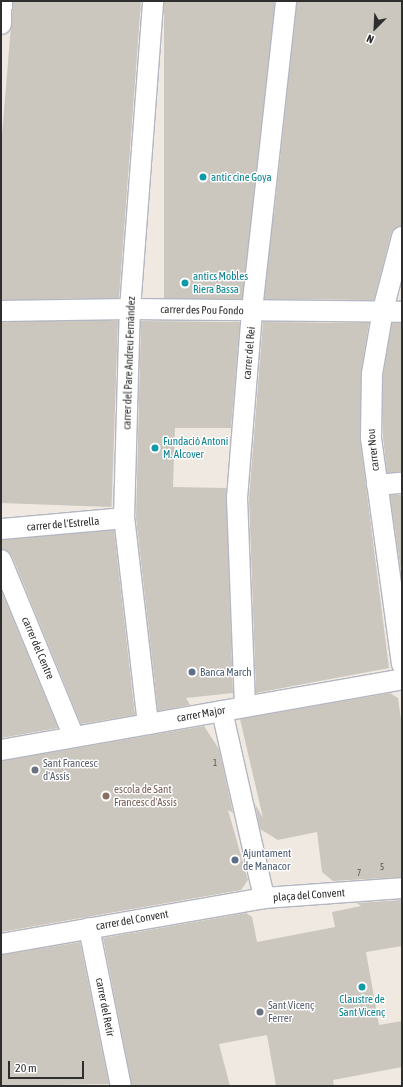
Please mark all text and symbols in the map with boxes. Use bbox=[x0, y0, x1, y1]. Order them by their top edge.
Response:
north arrow bbox=[355, 8, 395, 48]
text: N bbox=[365, 32, 376, 46]
place label: antic cine Goya bbox=[211, 170, 272, 184]
marker: antic cine Goya bbox=[198, 172, 208, 182]
place label: antics Mobles Riera Bassa bbox=[193, 270, 248, 296]
marker: antics Mobles Riera Bassa bbox=[180, 278, 190, 288]
street label: carrer del Pare Andreu Fernández bbox=[120, 296, 138, 430]
street label: carrer des Pou Fondo bbox=[160, 303, 244, 317]
street label: carrer del Rei bbox=[240, 326, 258, 380]
street label: carrer Nou bbox=[364, 428, 382, 472]
place label: Fundació Antoni M. Alcover bbox=[163, 435, 228, 461]
marker: Fundació Antoni M. Alcover bbox=[150, 443, 160, 453]
street label: carrer de l'Estrella bbox=[26, 514, 100, 534]
street label: carrer del Centre bbox=[19, 615, 57, 681]
place label: Banca March bbox=[200, 665, 251, 679]
marker: Banca March bbox=[187, 667, 197, 677]
street label: carrer Major bbox=[176, 703, 226, 725]
place label: Sant Francesc d'Assís bbox=[43, 757, 97, 783]
house number: 1 bbox=[213, 758, 217, 768]
marker: Sant Francesc d'Assís bbox=[30, 765, 40, 775]
place label: escola de Sant Francesc d'Assís bbox=[114, 783, 177, 809]
marker: escola de Sant Francesc d'Assís bbox=[101, 791, 111, 801]
place label: Ajuntament de Manacor bbox=[243, 847, 291, 873]
marker: Ajuntament de Manacor bbox=[230, 855, 240, 865]
house number: 5 bbox=[380, 862, 384, 872]
house number: 7 bbox=[357, 868, 361, 878]
street label: plaça del Convent bbox=[273, 886, 345, 904]
street label: carrer del Convent bbox=[95, 907, 169, 933]
street label: carrer del Retir bbox=[93, 977, 117, 1037]
marker: Claustre de Sant Vicenç bbox=[357, 982, 367, 992]
place label: Claustre de Sant Vicenç bbox=[339, 993, 385, 1019]
place label: Sant Vicenç Ferrer bbox=[268, 999, 314, 1025]
marker: Sant Vicenç Ferrer bbox=[255, 1007, 265, 1017]
scale bar bbox=[10, 1053, 86, 1079]
text: 20 m bbox=[15, 1061, 37, 1075]

